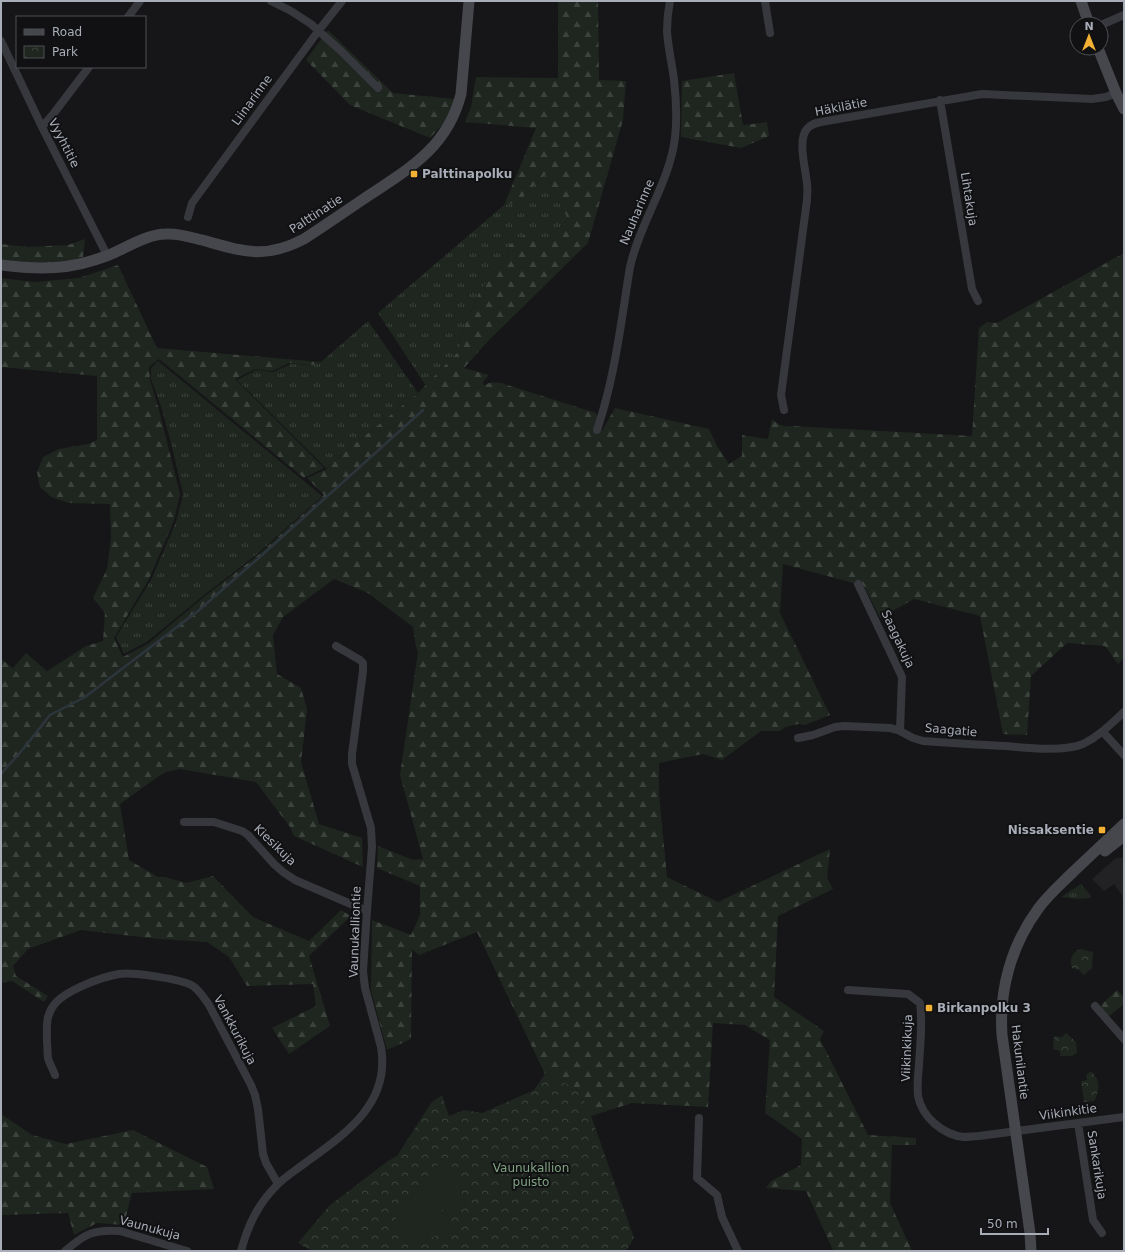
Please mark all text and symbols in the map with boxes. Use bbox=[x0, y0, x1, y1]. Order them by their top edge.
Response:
legend bbox=[16, 16, 146, 68]
north arrow bbox=[1069, 16, 1109, 56]
text: N bbox=[1084, 20, 1094, 33]
text: Road bbox=[52, 25, 82, 39]
text: Park bbox=[52, 45, 78, 59]
street label: Liinarinne bbox=[229, 72, 275, 128]
street label: Häkilätie bbox=[814, 95, 868, 119]
street label: Vyyhtitie bbox=[46, 116, 82, 170]
place label: Palttinapolku bbox=[422, 167, 512, 181]
marker: Palttinapolku bbox=[409, 169, 419, 179]
street label: Lihtakuja bbox=[958, 171, 980, 227]
street label: Nauharinne bbox=[617, 177, 657, 247]
street label: Palttinatie bbox=[287, 192, 345, 236]
street label: Saagakuja bbox=[879, 608, 917, 670]
street label: Saagatie bbox=[924, 721, 978, 739]
street label: Kiesikuja bbox=[251, 822, 299, 868]
place label: Nissaksentie bbox=[1008, 823, 1094, 837]
marker: Nissaksentie bbox=[1097, 825, 1107, 835]
street label: Vaunukalliontie bbox=[346, 886, 364, 978]
street label: Vankkurikuja bbox=[211, 993, 259, 1067]
place label: Birkanpolku 3 bbox=[937, 1001, 1031, 1015]
marker: Birkanpolku 3 bbox=[924, 1003, 934, 1013]
street label: Viikinkikuja bbox=[899, 1014, 915, 1082]
street label: Hakunilantie bbox=[1008, 1024, 1032, 1100]
street label: Viikinkitie bbox=[1038, 1101, 1098, 1123]
street label: Sankarikuja bbox=[1085, 1129, 1109, 1201]
park label: Vaunukallion puisto bbox=[493, 1161, 569, 1189]
scale bar bbox=[981, 1210, 1048, 1236]
street label: Vaunukuja bbox=[118, 1213, 182, 1243]
text: 50 m bbox=[987, 1217, 1018, 1231]

